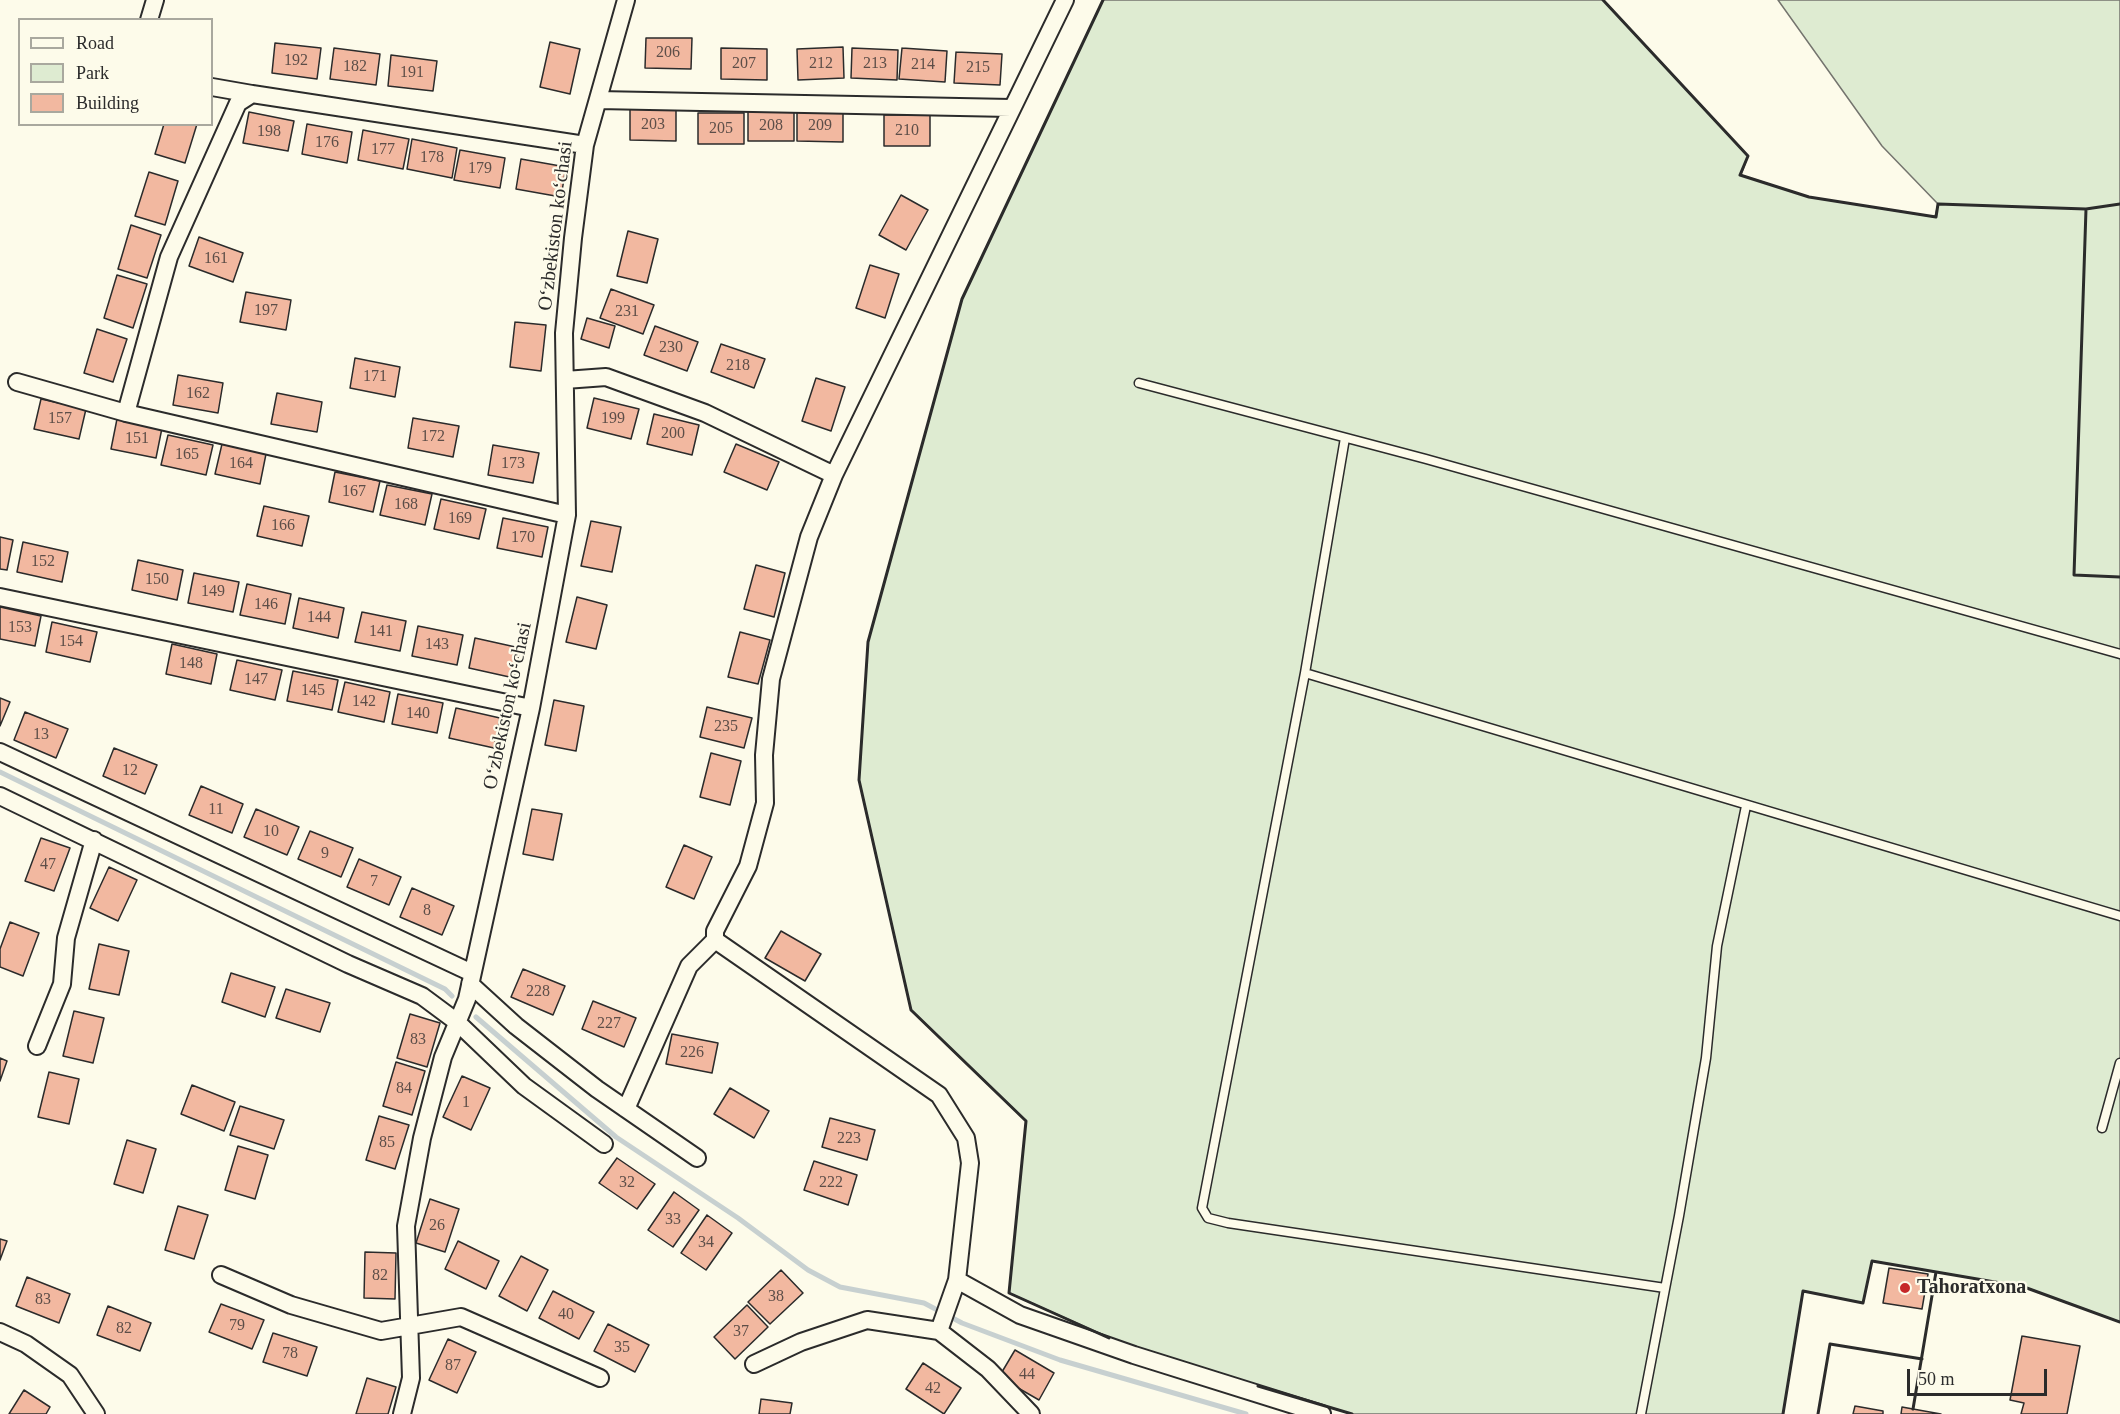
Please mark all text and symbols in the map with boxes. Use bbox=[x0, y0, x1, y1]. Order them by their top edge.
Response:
legend bbox=[18, 18, 213, 126]
text: Road bbox=[76, 33, 114, 53]
house number: 206 bbox=[656, 43, 680, 63]
house number: 192 bbox=[284, 51, 308, 71]
house number: 207 bbox=[732, 54, 756, 74]
house number: 212 bbox=[809, 54, 833, 74]
house number: 213 bbox=[863, 54, 887, 74]
house number: 214 bbox=[911, 55, 935, 75]
house number: 182 bbox=[343, 57, 367, 77]
house number: 215 bbox=[966, 58, 990, 78]
text: Park bbox=[76, 63, 109, 83]
house number: 191 bbox=[400, 63, 424, 83]
text: Building bbox=[76, 93, 139, 113]
house number: 203 bbox=[641, 115, 665, 135]
house number: 208 bbox=[759, 116, 783, 136]
house number: 209 bbox=[808, 116, 832, 136]
house number: 205 bbox=[709, 119, 733, 139]
house number: 210 bbox=[895, 121, 919, 141]
house number: 198 bbox=[257, 122, 281, 142]
house number: 176 bbox=[315, 133, 339, 153]
house number: 177 bbox=[371, 140, 395, 160]
street label: O‘zbekiston ko‘chasi bbox=[534, 140, 578, 312]
house number: 178 bbox=[420, 148, 444, 168]
house number: 179 bbox=[468, 159, 492, 179]
house number: 161 bbox=[204, 249, 228, 269]
house number: 197 bbox=[254, 301, 278, 321]
house number: 231 bbox=[615, 302, 639, 322]
house number: 230 bbox=[659, 338, 683, 358]
house number: 218 bbox=[726, 356, 750, 376]
house number: 171 bbox=[363, 367, 387, 387]
house number: 162 bbox=[186, 384, 210, 404]
house number: 157 bbox=[48, 409, 72, 429]
house number: 199 bbox=[601, 409, 625, 429]
house number: 200 bbox=[661, 424, 685, 444]
house number: 172 bbox=[421, 427, 445, 447]
house number: 151 bbox=[125, 429, 149, 449]
house number: 165 bbox=[175, 445, 199, 465]
house number: 164 bbox=[229, 454, 253, 474]
house number: 173 bbox=[501, 454, 525, 474]
house number: 167 bbox=[342, 482, 366, 502]
house number: 168 bbox=[394, 495, 418, 515]
house number: 169 bbox=[448, 509, 472, 529]
house number: 166 bbox=[271, 516, 295, 536]
house number: 170 bbox=[511, 528, 535, 548]
house number: 152 bbox=[31, 552, 55, 572]
house number: 150 bbox=[145, 570, 169, 590]
house number: 149 bbox=[201, 582, 225, 602]
house number: 146 bbox=[254, 595, 278, 615]
house number: 144 bbox=[307, 608, 331, 628]
house number: 153 bbox=[8, 618, 32, 638]
street label: O‘zbekiston ko‘chasi bbox=[479, 620, 537, 792]
house number: 141 bbox=[369, 622, 393, 642]
house number: 154 bbox=[59, 632, 83, 652]
house number: 143 bbox=[425, 635, 449, 655]
house number: 148 bbox=[179, 654, 203, 674]
house number: 147 bbox=[244, 670, 268, 690]
house number: 145 bbox=[301, 681, 325, 701]
house number: 142 bbox=[352, 692, 376, 712]
house number: 140 bbox=[406, 704, 430, 724]
house number: 235 bbox=[714, 717, 738, 737]
house number: 13 bbox=[33, 725, 49, 745]
house number: 12 bbox=[122, 761, 138, 781]
house number: 11 bbox=[208, 800, 224, 820]
house number: 10 bbox=[263, 822, 279, 842]
house number: 9 bbox=[321, 844, 329, 864]
house number: 47 bbox=[40, 855, 56, 875]
house number: 7 bbox=[370, 872, 378, 892]
house number: 8 bbox=[423, 901, 431, 921]
house number: 228 bbox=[526, 982, 550, 1002]
house number: 227 bbox=[597, 1014, 621, 1034]
house number: 83 bbox=[410, 1030, 426, 1050]
house number: 226 bbox=[680, 1043, 704, 1063]
house number: 84 bbox=[396, 1079, 412, 1099]
house number: 1 bbox=[462, 1093, 470, 1113]
house number: 223 bbox=[837, 1129, 861, 1149]
house number: 85 bbox=[379, 1133, 395, 1153]
house number: 32 bbox=[619, 1173, 635, 1193]
house number: 222 bbox=[819, 1173, 843, 1193]
house number: 33 bbox=[665, 1210, 681, 1230]
house number: 26 bbox=[429, 1216, 445, 1236]
house number: 34 bbox=[698, 1233, 714, 1253]
house number: 82 bbox=[372, 1266, 388, 1286]
place label: Tahoratxona bbox=[1917, 1276, 2026, 1300]
marker: Tahoratxona bbox=[1898, 1281, 1912, 1295]
house number: 38 bbox=[768, 1287, 784, 1307]
house number: 83 bbox=[35, 1290, 51, 1310]
house number: 40 bbox=[558, 1305, 574, 1325]
house number: 79 bbox=[229, 1316, 245, 1336]
house number: 82 bbox=[116, 1319, 132, 1339]
house number: 37 bbox=[733, 1322, 749, 1342]
house number: 35 bbox=[614, 1338, 630, 1358]
house number: 78 bbox=[282, 1344, 298, 1364]
house number: 87 bbox=[445, 1356, 461, 1376]
scale bar bbox=[1910, 1357, 2050, 1395]
house number: 44 bbox=[1019, 1365, 1035, 1385]
text: 50 m bbox=[1918, 1369, 1955, 1389]
house number: 42 bbox=[925, 1379, 941, 1399]

